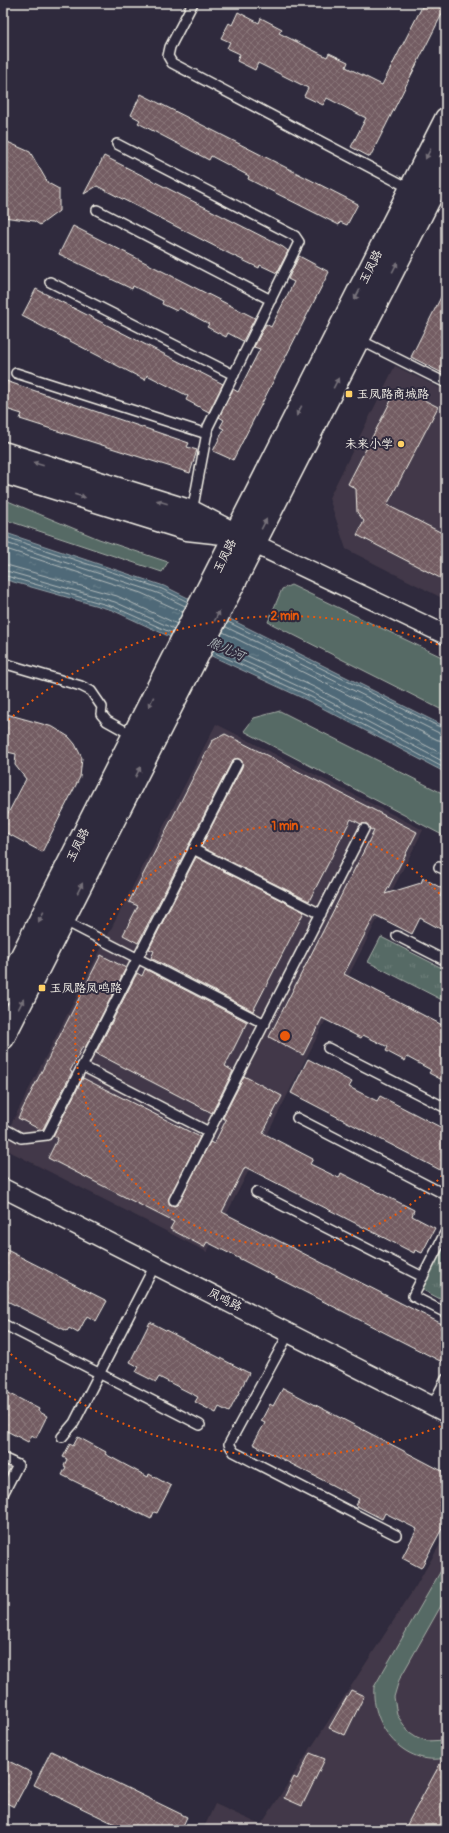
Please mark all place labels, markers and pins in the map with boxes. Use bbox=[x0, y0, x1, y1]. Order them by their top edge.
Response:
place label: 玉凤路商城路 bbox=[357, 387, 429, 402]
marker: 玉凤路商城路 bbox=[344, 389, 354, 399]
place label: 未来小学 bbox=[345, 437, 393, 452]
marker: 未来小学 bbox=[396, 439, 406, 449]
place label: 玉凤路凤鸣路 bbox=[50, 981, 122, 996]
marker: 玉凤路凤鸣路 bbox=[37, 983, 47, 993]
centre of rings bbox=[278, 1029, 292, 1043]

